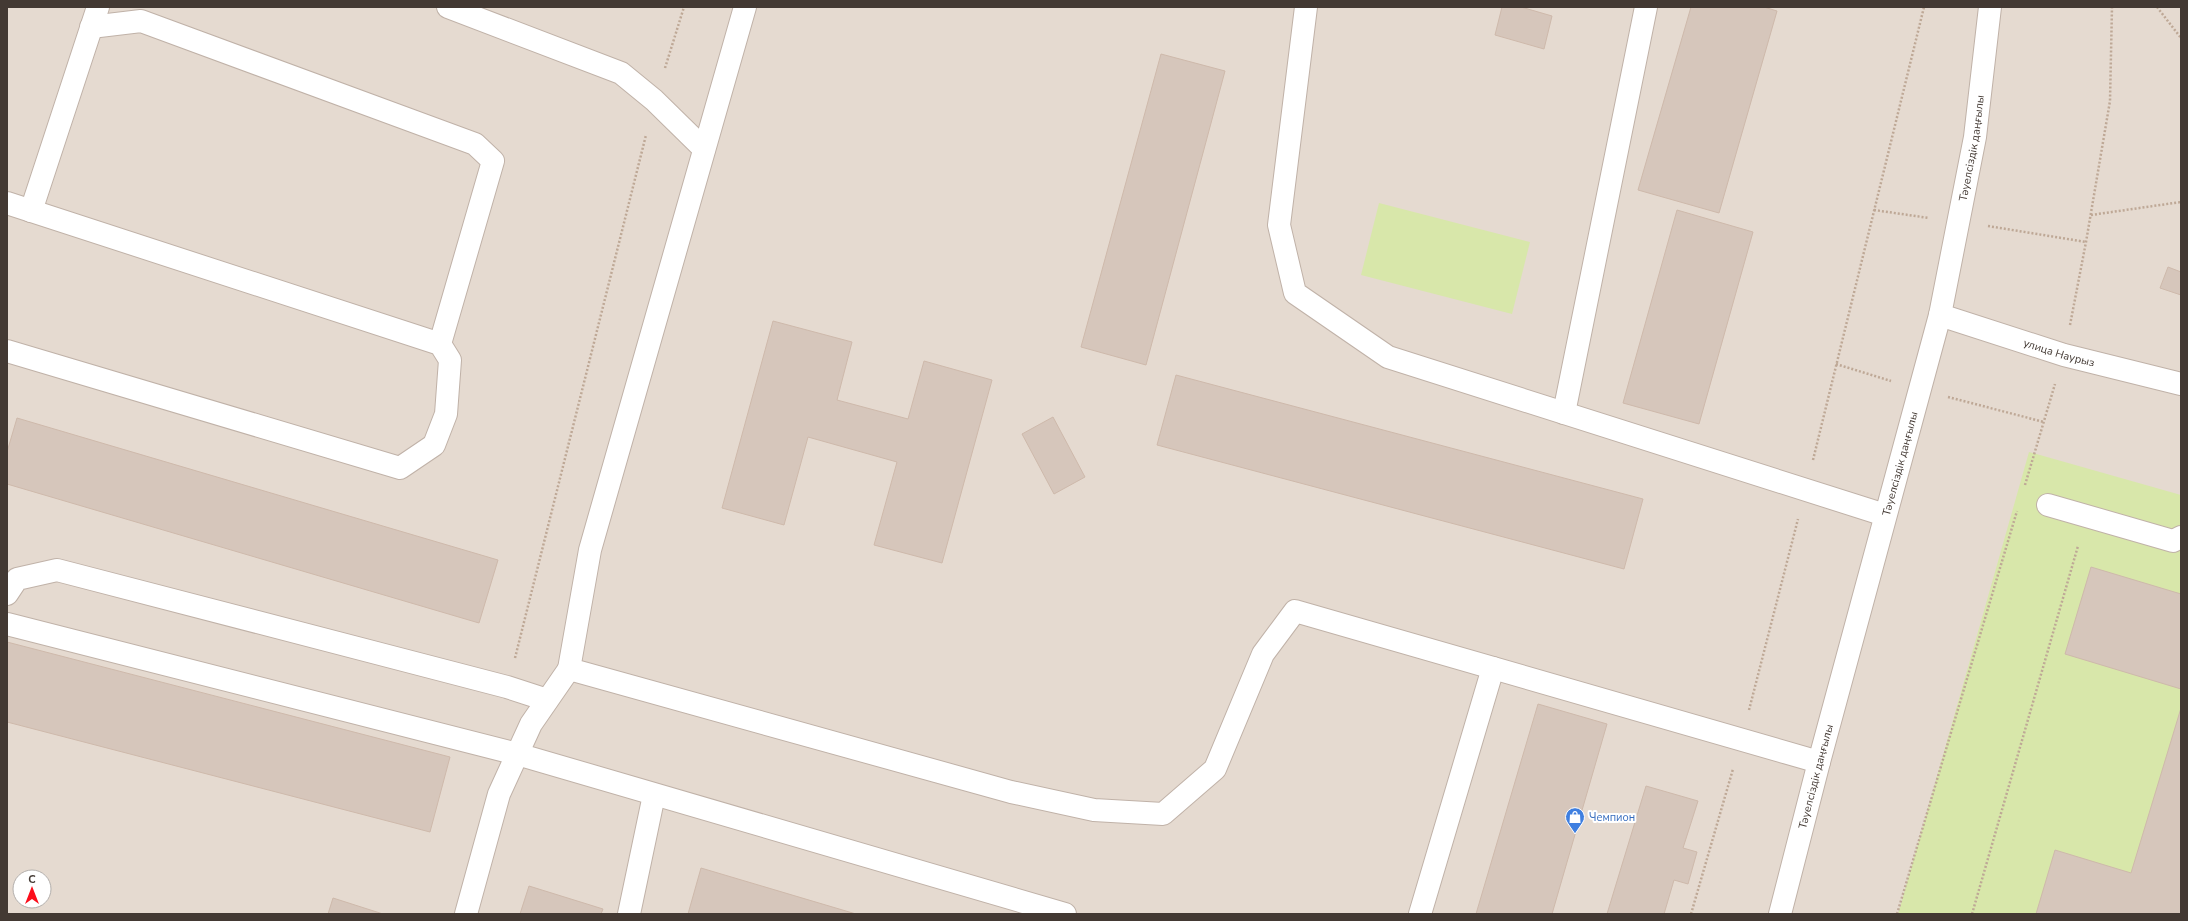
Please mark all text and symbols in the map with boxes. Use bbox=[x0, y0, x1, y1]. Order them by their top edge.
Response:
street label: Тәуелсіздік даңғылы bbox=[1956, 94, 1988, 202]
street label: улица Наурыз bbox=[2021, 335, 2096, 370]
street label: Тәуелсіздік даңғылы bbox=[1879, 410, 1922, 518]
street label: Тәуелсіздік даңғылы bbox=[1795, 723, 1837, 830]
shop icon: Чемпион bbox=[1564, 806, 1586, 834]
place label: Чемпион bbox=[1589, 810, 1635, 825]
north arrow bbox=[12, 869, 52, 909]
text: С bbox=[28, 872, 36, 887]

